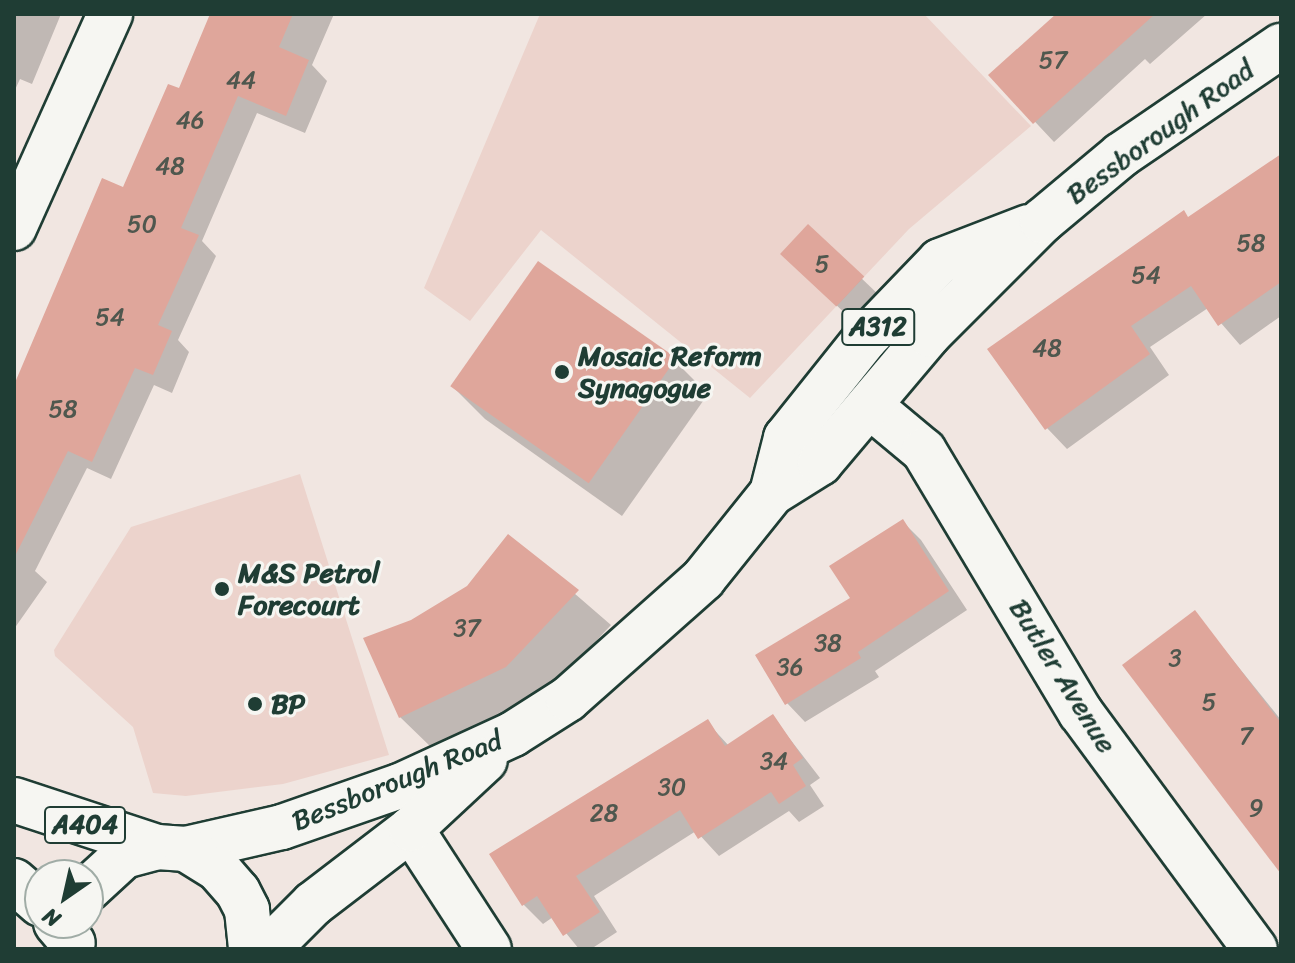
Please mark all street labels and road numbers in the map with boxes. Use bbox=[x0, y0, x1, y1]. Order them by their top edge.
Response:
street label: Bessborough Road bbox=[1060, 53, 1260, 211]
road number: A312 bbox=[840, 305, 916, 349]
street label: Butler Avenue bbox=[1002, 593, 1124, 759]
street label: Bessborough Road bbox=[287, 724, 507, 838]
road number: A404 bbox=[43, 803, 127, 847]

